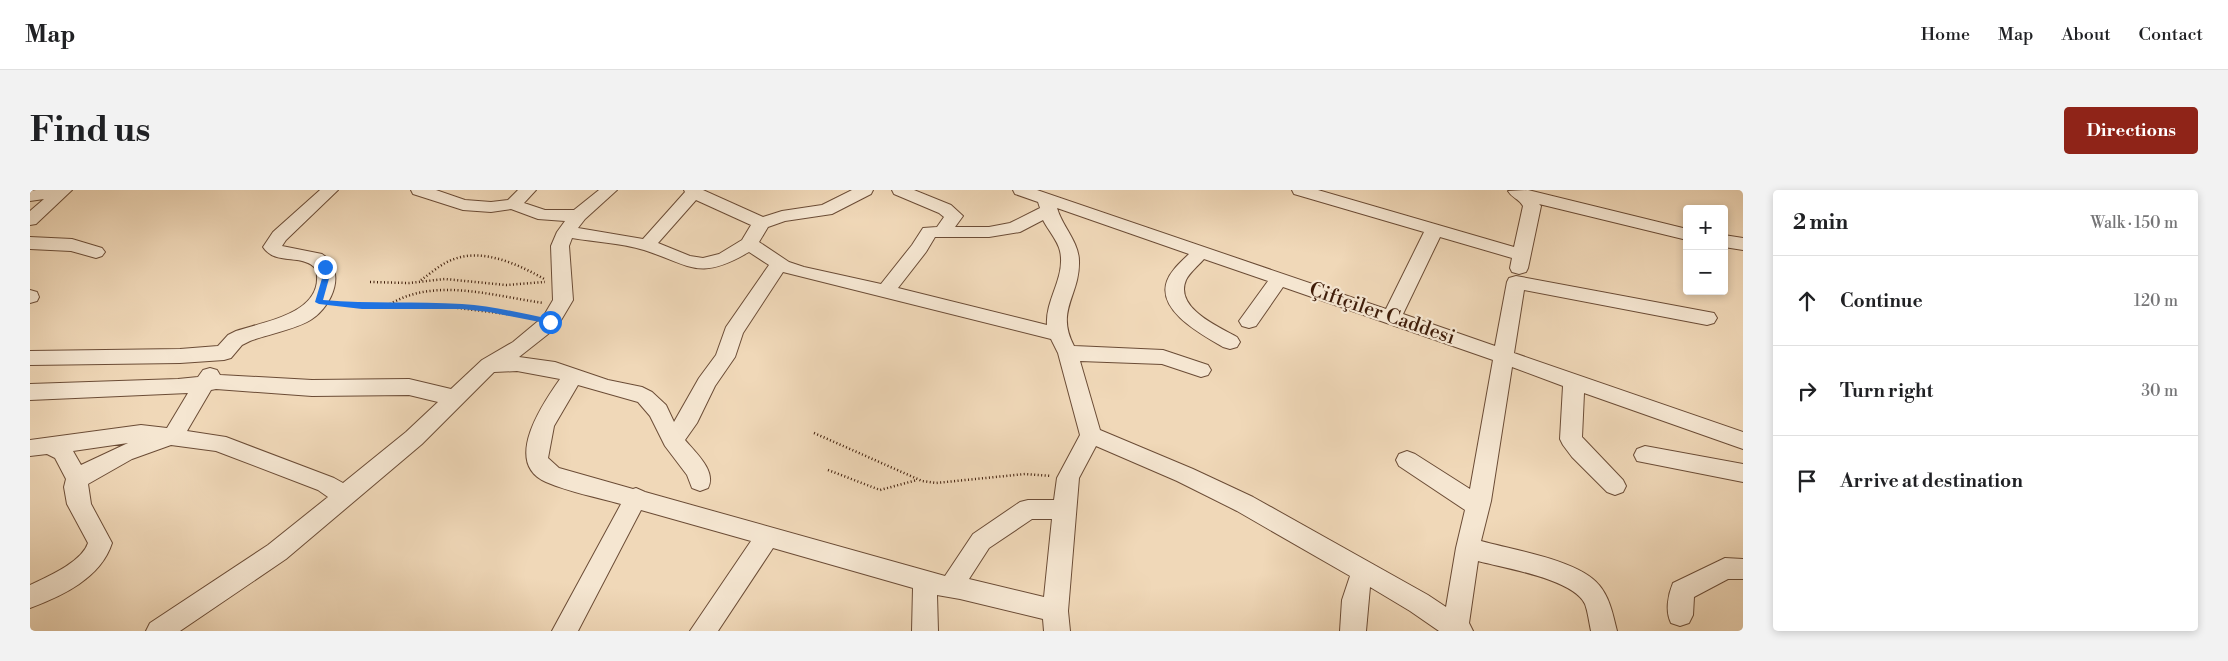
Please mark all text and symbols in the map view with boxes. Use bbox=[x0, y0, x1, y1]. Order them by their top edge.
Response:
text: Map bbox=[25, 20, 75, 50]
text: Home bbox=[1921, 23, 1970, 46]
text: Map bbox=[1998, 23, 2034, 46]
text: About bbox=[2062, 23, 2111, 46]
text: Contact bbox=[2139, 23, 2203, 46]
button: Directions bbox=[2064, 107, 2198, 154]
text: Find us bbox=[30, 109, 150, 152]
map controls bbox=[1683, 205, 1728, 295]
button: + bbox=[1683, 205, 1728, 250]
text: 2 min bbox=[1793, 210, 1848, 236]
text: Walk · 150 m bbox=[2090, 213, 2178, 233]
button: − bbox=[1683, 250, 1728, 295]
route end bbox=[314, 256, 337, 279]
street label: Çiftçiler Caddesi bbox=[1306, 277, 1459, 351]
icon: ahead bbox=[1793, 287, 1821, 315]
text: Continue bbox=[1840, 289, 1923, 313]
text: 120 m bbox=[2134, 291, 2178, 311]
route start bbox=[539, 311, 562, 334]
icon: right bbox=[1793, 377, 1821, 405]
text: Turn right bbox=[1840, 379, 1933, 403]
text: 30 m bbox=[2141, 381, 2178, 401]
icon: arrive bbox=[1793, 467, 1821, 495]
text: Arrive at destination bbox=[1840, 469, 2023, 493]

